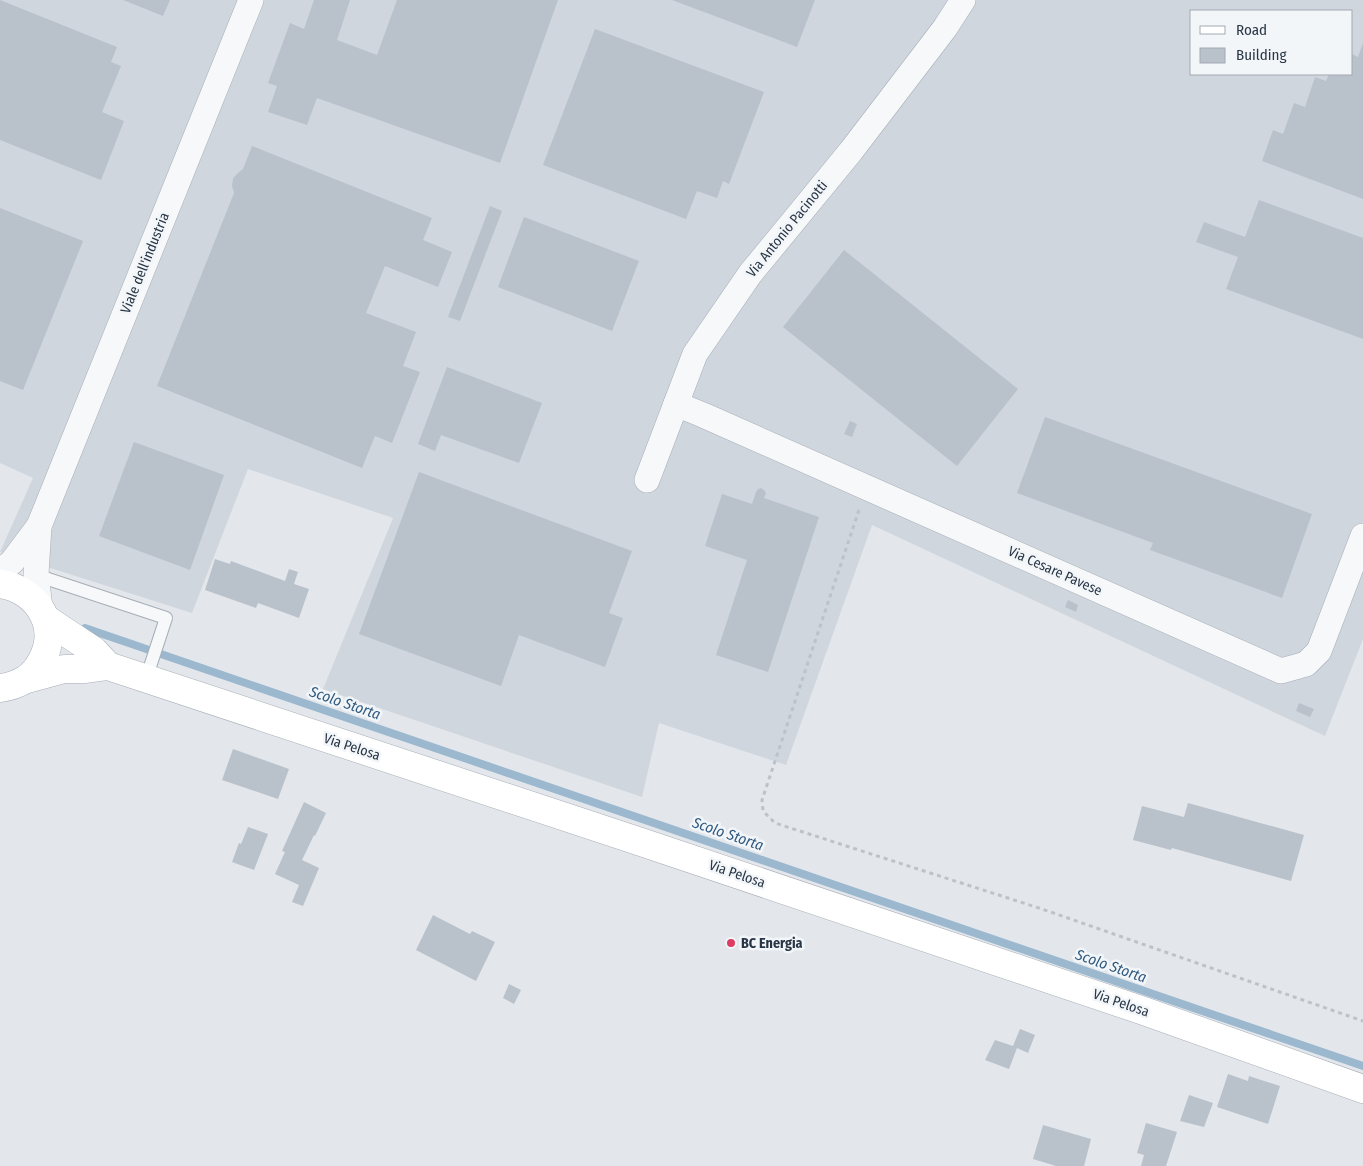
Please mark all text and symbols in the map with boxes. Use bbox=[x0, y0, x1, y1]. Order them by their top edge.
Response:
legend bbox=[1190, 10, 1353, 75]
text: Road bbox=[1236, 21, 1267, 39]
text: Building bbox=[1236, 46, 1287, 64]
street label: Via Antonio Pacinotti bbox=[743, 177, 831, 281]
street label: Viale dell'industria bbox=[117, 210, 173, 316]
street label: Via Cesare Pavese bbox=[1005, 543, 1105, 599]
water label: Scolo Storta bbox=[306, 682, 383, 724]
street label: Via Pelosa bbox=[322, 730, 383, 764]
water label: Scolo Storta bbox=[689, 813, 766, 855]
street label: Via Pelosa bbox=[707, 856, 767, 892]
place label: BC Energia bbox=[741, 935, 803, 952]
marker: BC Energia bbox=[725, 937, 737, 949]
water label: Scolo Storta bbox=[1072, 945, 1149, 987]
street label: Via Pelosa bbox=[1091, 985, 1151, 1021]

